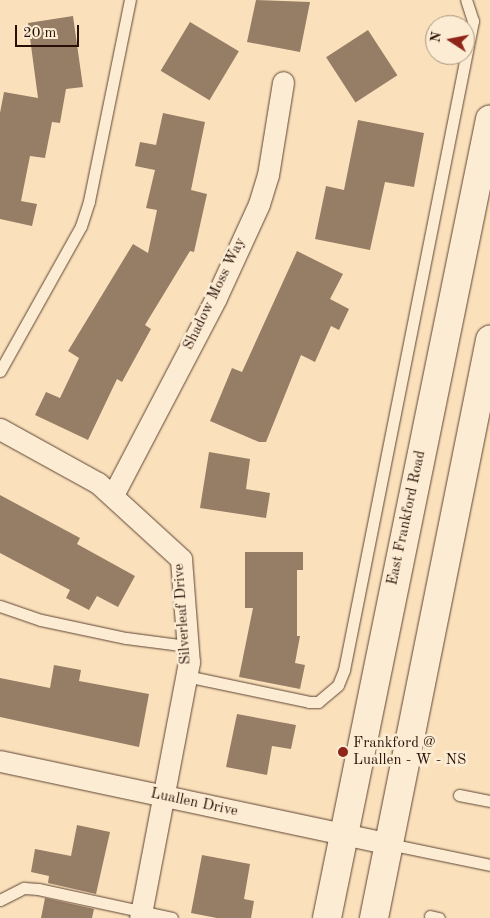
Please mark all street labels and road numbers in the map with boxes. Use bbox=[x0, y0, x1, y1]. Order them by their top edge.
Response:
street label: Shadow Moss Way bbox=[180, 235, 250, 353]
street label: East Frankford Road bbox=[384, 449, 430, 587]
street label: Silverleaf Drive bbox=[170, 563, 196, 665]
street label: Luallen Drive bbox=[149, 785, 239, 821]

